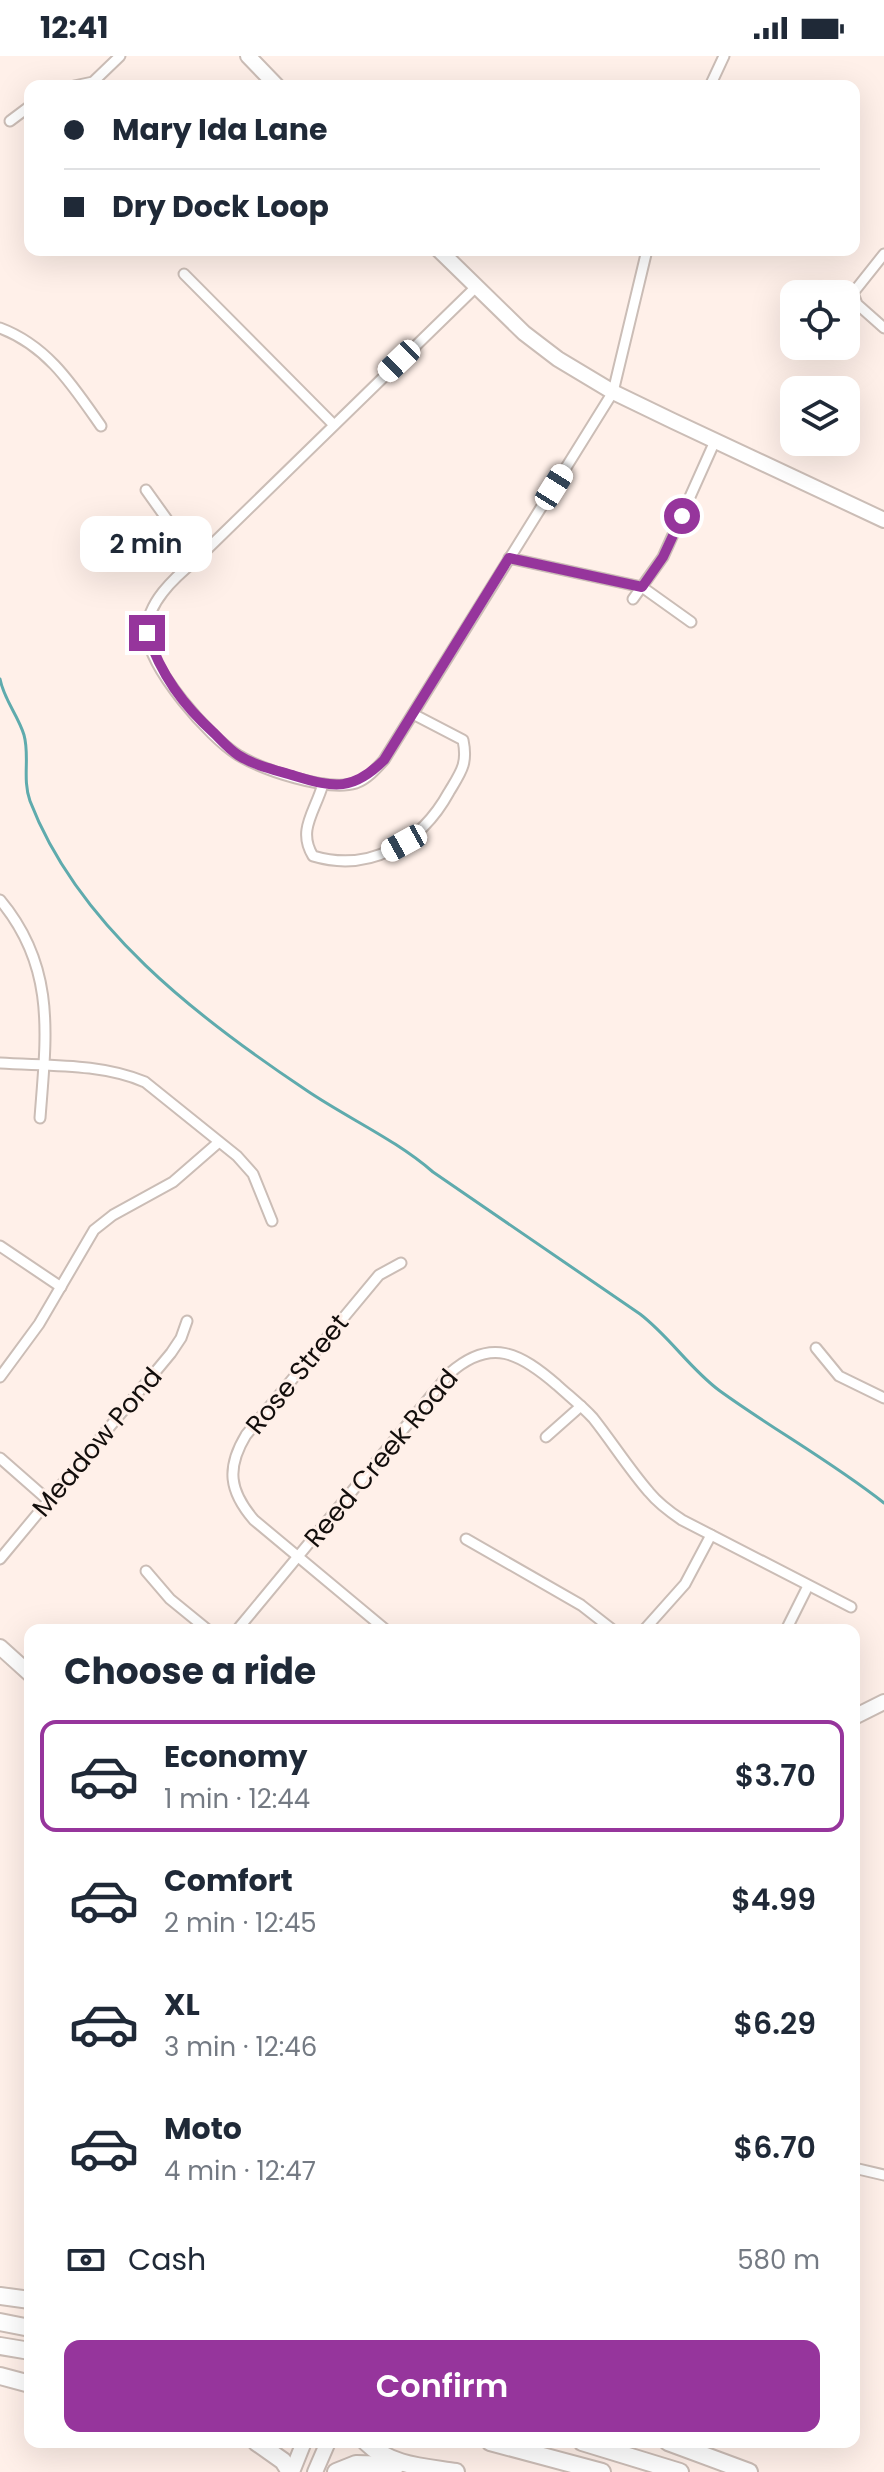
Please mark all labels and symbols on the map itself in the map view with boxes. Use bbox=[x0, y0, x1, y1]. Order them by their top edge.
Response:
car bbox=[373, 336, 425, 386]
car bbox=[531, 460, 577, 514]
route start bbox=[664, 498, 700, 534]
callout: 2 min bbox=[81, 517, 213, 573]
route end bbox=[129, 615, 165, 651]
car bbox=[377, 821, 431, 865]
street label: Rose Street bbox=[237, 1306, 357, 1442]
street label: Meadow Pond bbox=[24, 1360, 170, 1524]
street label: Reed Creek Road bbox=[296, 1361, 466, 1555]

